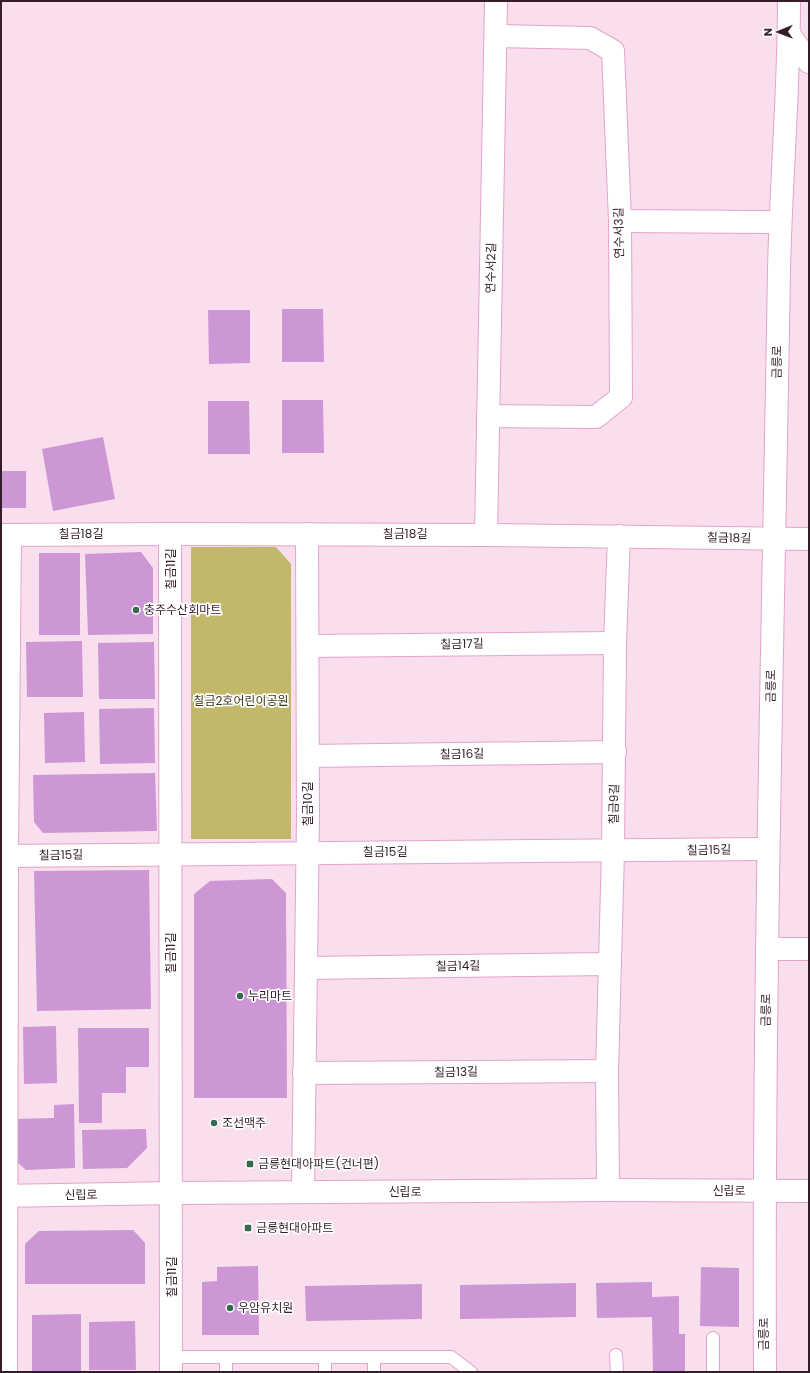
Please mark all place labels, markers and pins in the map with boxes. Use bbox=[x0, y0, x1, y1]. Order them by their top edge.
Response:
place label: 충주수산회마트 bbox=[144, 601, 221, 618]
marker: 충주수산회마트 bbox=[131, 605, 141, 615]
place label: 누리마트 bbox=[248, 987, 292, 1004]
marker: 누리마트 bbox=[235, 991, 245, 1001]
place label: 조선맥주 bbox=[222, 1114, 266, 1131]
marker: 조선맥주 bbox=[209, 1118, 219, 1128]
place label: 금릉현대아파트(건너편) bbox=[258, 1155, 379, 1172]
marker: 금릉현대아파트(건너편) bbox=[245, 1159, 255, 1169]
place label: 금릉현대아파트 bbox=[256, 1219, 333, 1236]
marker: 금릉현대아파트 bbox=[243, 1223, 253, 1233]
place label: 우암유치원 bbox=[238, 1299, 293, 1316]
marker: 우암유치원 bbox=[225, 1303, 235, 1313]

